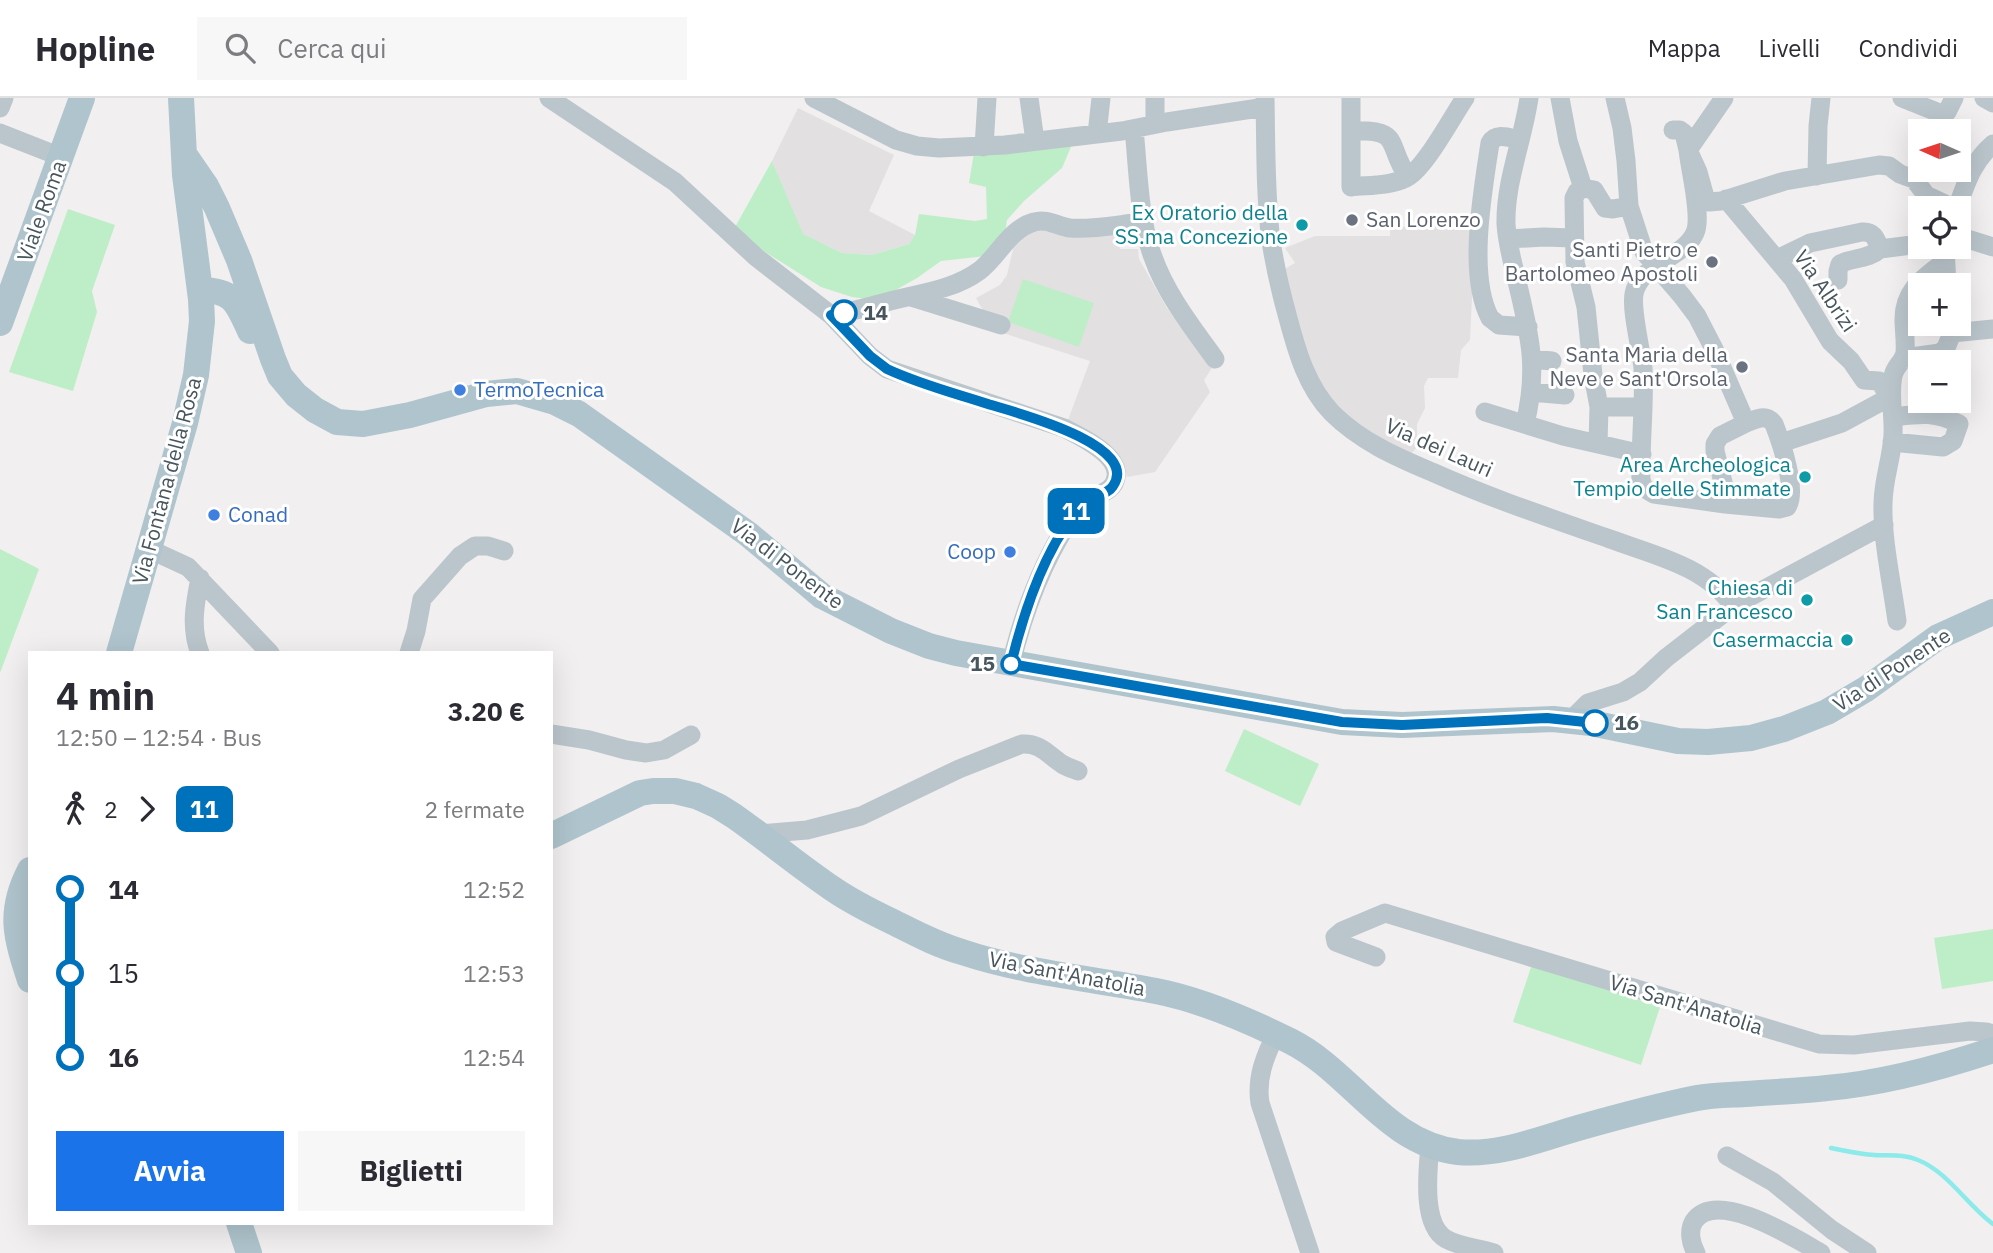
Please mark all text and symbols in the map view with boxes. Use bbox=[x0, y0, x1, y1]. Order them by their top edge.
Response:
search box bbox=[197, 17, 687, 80]
text: Hopline bbox=[35, 27, 155, 70]
icon: search bbox=[221, 29, 259, 67]
text: Cerca qui bbox=[277, 31, 387, 65]
text: Mappa bbox=[1648, 32, 1721, 64]
text: Livelli bbox=[1759, 32, 1820, 64]
text: Condividi bbox=[1858, 32, 1958, 64]
north arrow bbox=[1908, 119, 1970, 182]
map controls bbox=[1908, 119, 1971, 413]
street label: Viale Roma bbox=[10, 156, 72, 265]
button: locate bbox=[1908, 196, 1971, 259]
place label: Ex Oratorio della SS.ma Concezione bbox=[1115, 198, 1288, 250]
place label: San Lorenzo bbox=[1366, 205, 1481, 233]
marker: San Lorenzo bbox=[1344, 212, 1360, 228]
marker: Ex Oratorio della SS.ma Concezione bbox=[1294, 217, 1310, 233]
place label: Santi Pietro e Bartolomeo Apostoli bbox=[1505, 235, 1698, 287]
street label: Via Albrizi bbox=[1788, 244, 1864, 337]
marker: Santi Pietro e Bartolomeo Apostoli bbox=[1704, 254, 1720, 270]
button: + bbox=[1908, 273, 1971, 336]
place label: 14 bbox=[863, 298, 888, 326]
marker: 14 bbox=[831, 300, 857, 326]
place label: Santa Maria della Neve e Sant'Orsola bbox=[1550, 340, 1728, 392]
button: − bbox=[1908, 350, 1971, 413]
marker: Santa Maria della Neve e Sant'Orsola bbox=[1734, 359, 1750, 375]
street label: Via Fontana della Rosa bbox=[125, 374, 207, 587]
place label: TermoTecnica bbox=[474, 375, 604, 403]
marker: TermoTecnica bbox=[452, 382, 468, 398]
street label: Via dei Lauri bbox=[1381, 411, 1498, 483]
place label: Area Archeologica Tempio delle Stimmate bbox=[1573, 450, 1791, 502]
marker: Area Archeologica Tempio delle Stimmate bbox=[1797, 469, 1813, 485]
line badge: 11 bbox=[1044, 488, 1108, 534]
text: 11 bbox=[1062, 495, 1090, 527]
place label: Conad bbox=[228, 500, 288, 528]
marker: Conad bbox=[206, 507, 222, 523]
street label: Via di Ponente bbox=[725, 511, 850, 615]
place label: Coop bbox=[947, 537, 996, 565]
marker: Coop bbox=[1002, 544, 1018, 560]
place label: Chiesa di San Francesco bbox=[1656, 573, 1793, 625]
marker: Chiesa di San Francesco bbox=[1799, 592, 1815, 608]
street label: Via di Ponente bbox=[1827, 621, 1956, 718]
place label: Casermaccia bbox=[1712, 625, 1833, 653]
marker: Casermaccia bbox=[1839, 632, 1855, 648]
place label: 15 bbox=[970, 649, 995, 677]
marker: 15 bbox=[1001, 654, 1021, 674]
text: 4 min bbox=[56, 671, 155, 720]
text: 3.20 € bbox=[448, 694, 525, 728]
place label: 16 bbox=[1614, 708, 1639, 736]
marker: 16 bbox=[1582, 710, 1608, 736]
text: 12:50 – 12:54 · Bus bbox=[56, 722, 262, 752]
icon: walk bbox=[56, 790, 94, 828]
icon: forward bbox=[128, 790, 166, 828]
text: 11 bbox=[190, 793, 219, 825]
text: 2 bbox=[104, 794, 118, 824]
text: 2 fermate bbox=[424, 794, 525, 824]
text: 14 bbox=[108, 872, 139, 906]
text: 12:52 bbox=[463, 874, 525, 904]
street label: Via Sant'Anatolia bbox=[987, 944, 1148, 1002]
text: 15 bbox=[108, 956, 139, 990]
text: 12:53 bbox=[463, 958, 525, 988]
street label: Via Sant'Anatolia bbox=[1606, 967, 1766, 1041]
text: 16 bbox=[108, 1040, 139, 1074]
text: 12:54 bbox=[463, 1042, 525, 1072]
button: Avvia bbox=[56, 1131, 284, 1211]
button: Biglietti bbox=[298, 1131, 525, 1211]

